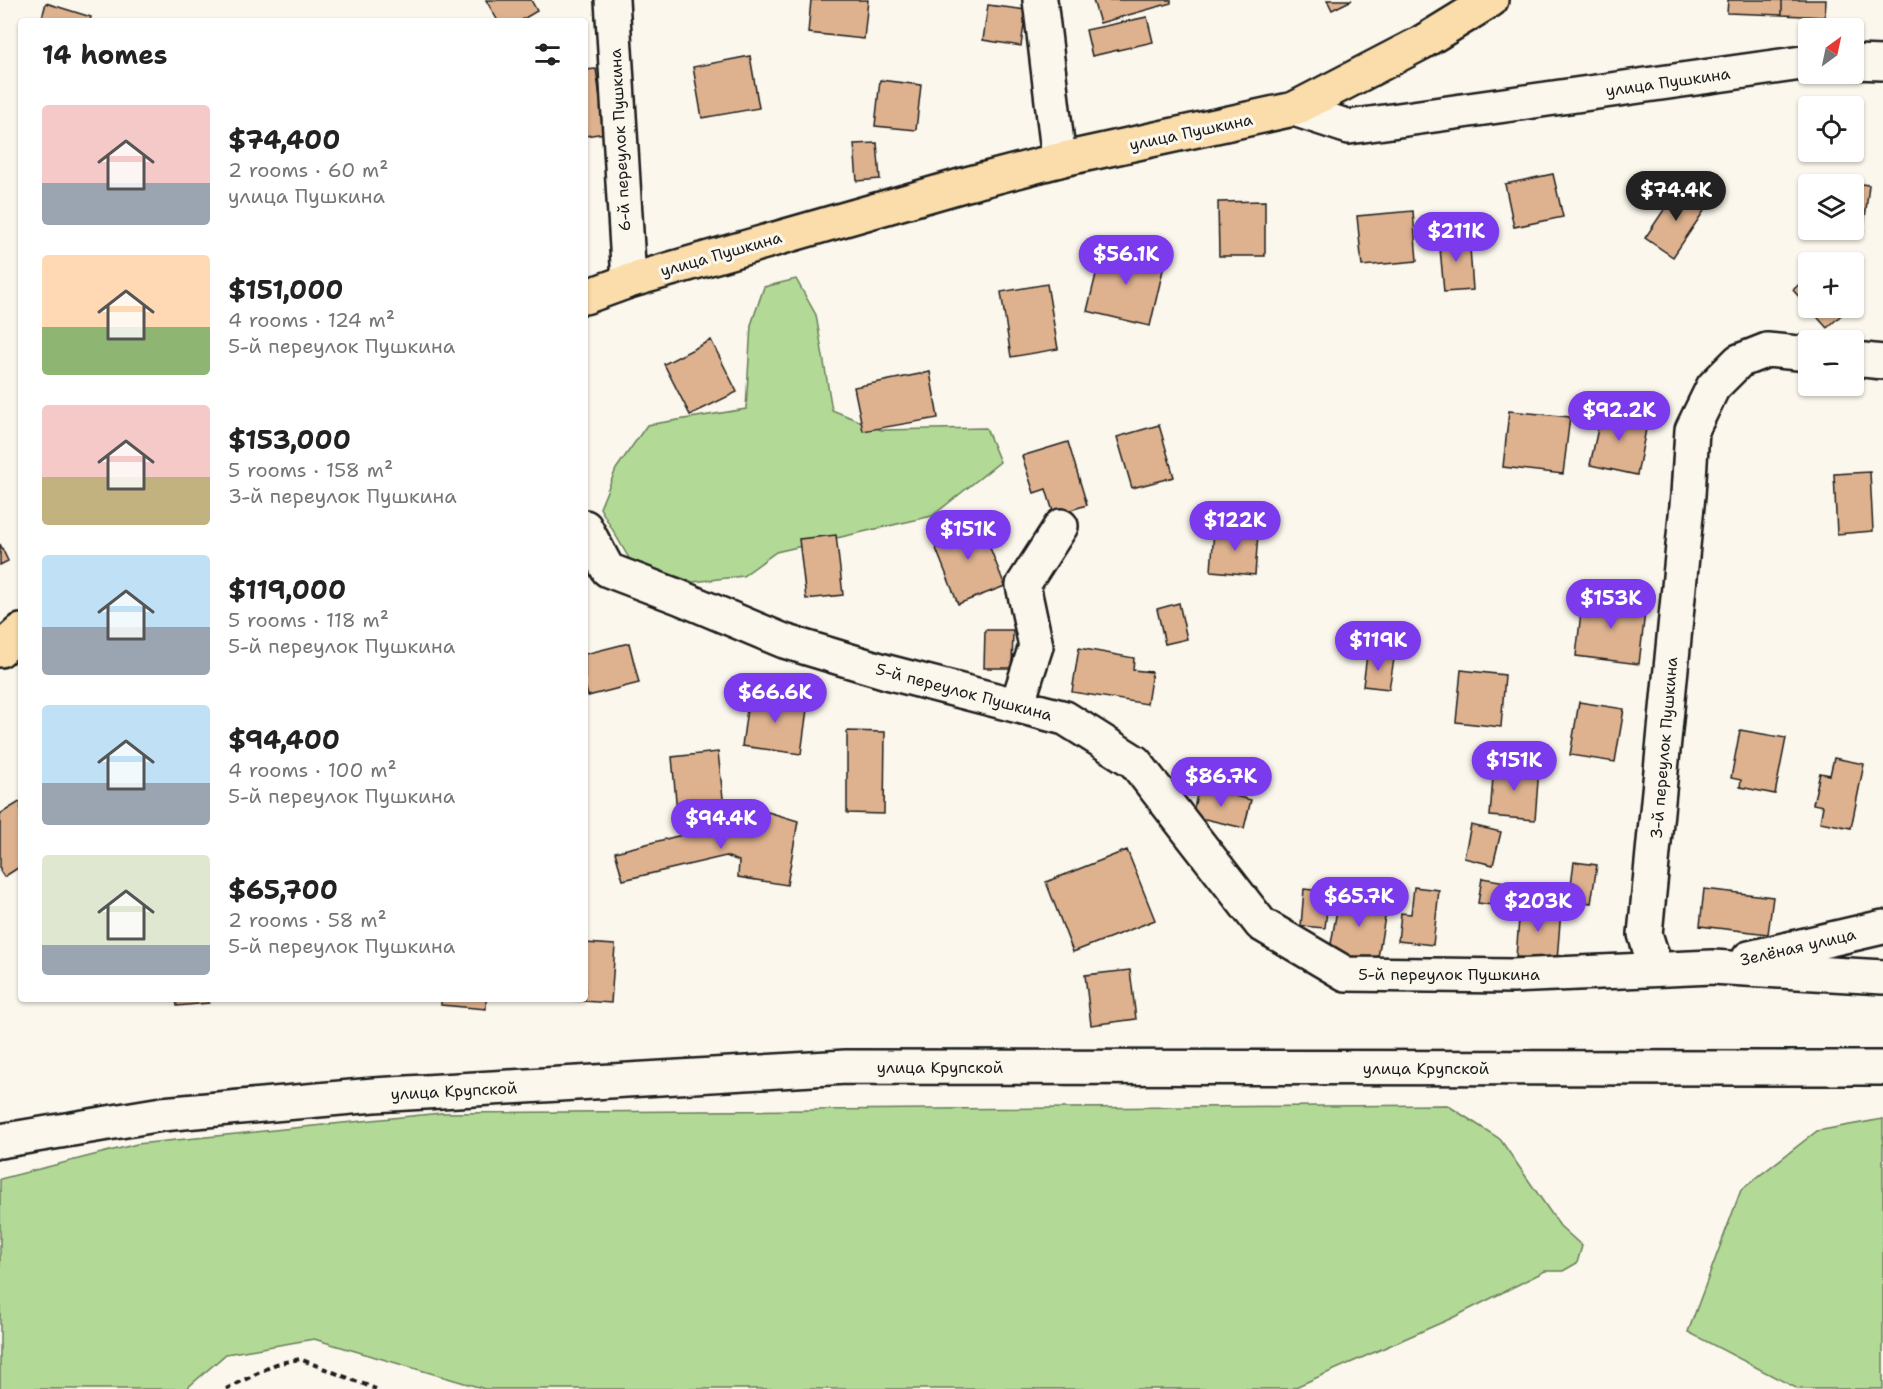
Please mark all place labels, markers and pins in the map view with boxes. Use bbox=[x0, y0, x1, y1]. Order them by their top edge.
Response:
pin: $74.4K bbox=[1627, 171, 1725, 222]
pin: $211K bbox=[1414, 212, 1498, 263]
pin: $56.1K bbox=[1077, 235, 1175, 286]
pin: $92.2K bbox=[1570, 391, 1668, 442]
pin: $122K bbox=[1193, 501, 1277, 552]
pin: $151K bbox=[926, 510, 1010, 561]
pin: $153K bbox=[1569, 579, 1653, 630]
pin: $119K bbox=[1336, 621, 1420, 672]
pin: $66.6K bbox=[726, 673, 824, 724]
pin: $151K bbox=[1472, 741, 1556, 792]
pin: $86.7K bbox=[1172, 757, 1270, 808]
pin: $94.4K bbox=[672, 799, 770, 850]
pin: $65.7K bbox=[1310, 877, 1408, 928]
pin: $203K bbox=[1496, 882, 1580, 933]

